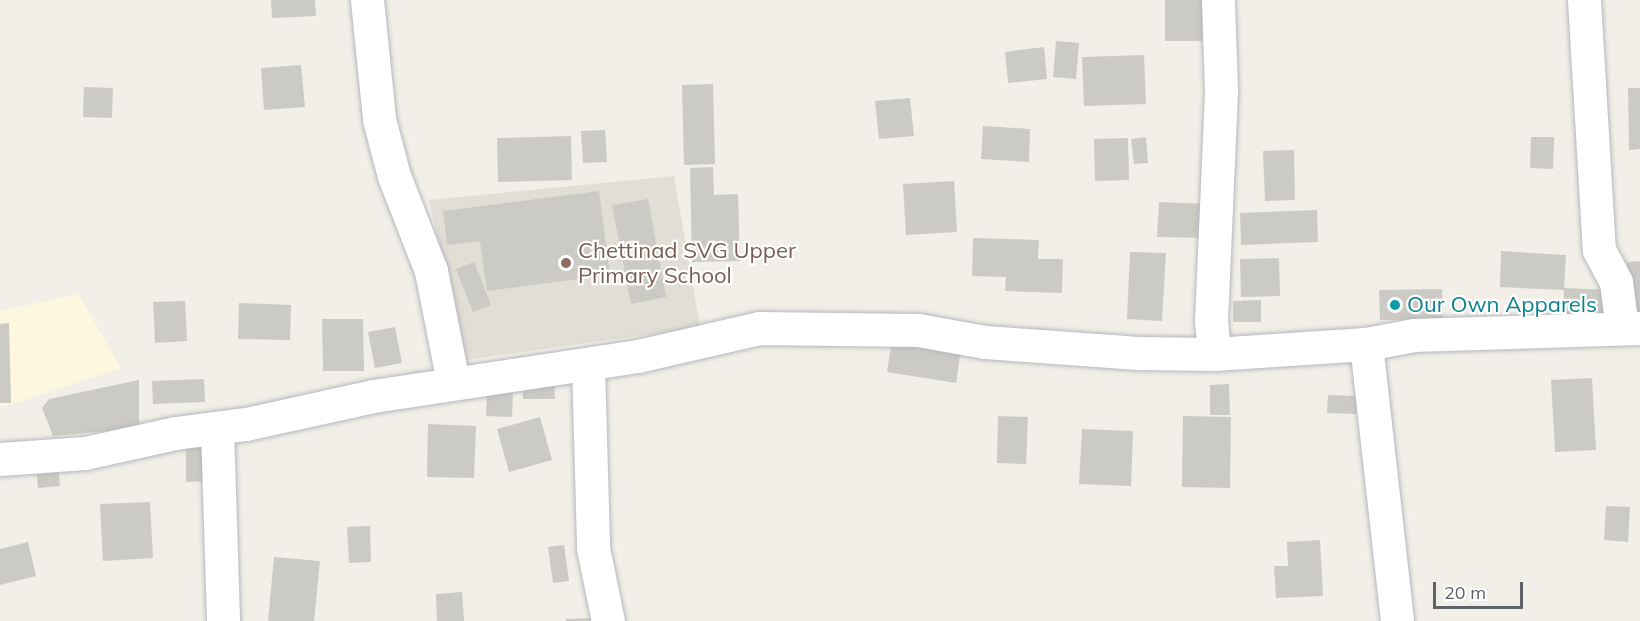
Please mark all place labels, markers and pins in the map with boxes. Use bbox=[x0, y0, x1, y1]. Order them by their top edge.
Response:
place label: Chettinad SVG Upper Primary School bbox=[578, 237, 796, 288]
marker: Chettinad SVG Upper Primary School bbox=[559, 256, 573, 270]
place label: Our Own Apparels bbox=[1407, 292, 1597, 318]
marker: Our Own Apparels bbox=[1388, 298, 1402, 312]

